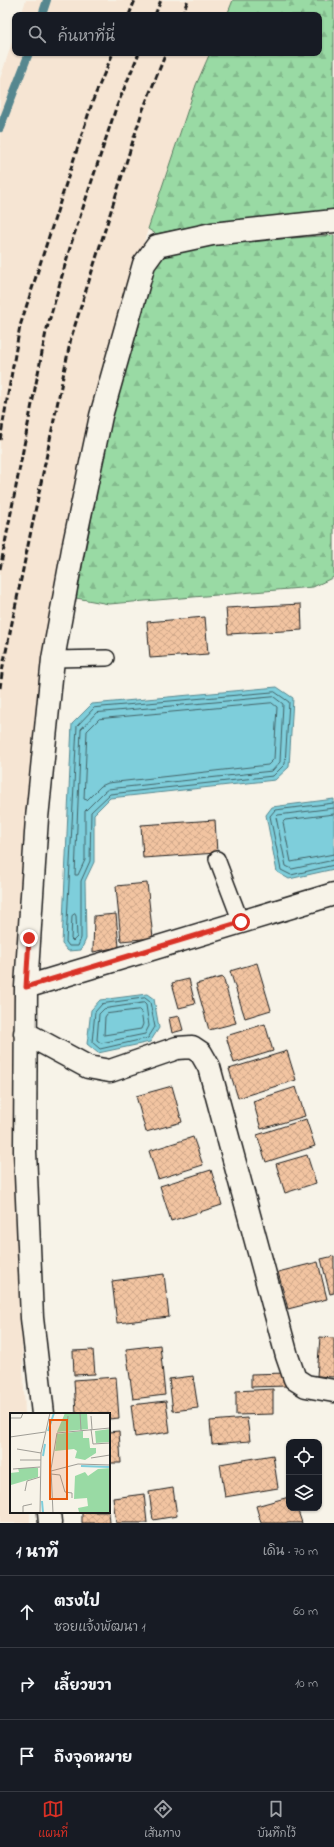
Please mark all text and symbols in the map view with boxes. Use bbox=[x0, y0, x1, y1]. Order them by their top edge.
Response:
search box bbox=[12, 12, 322, 56]
icon: search bbox=[26, 23, 48, 45]
text: ค้นหาที่นี่ bbox=[58, 26, 115, 48]
route start bbox=[232, 913, 250, 931]
route end bbox=[20, 929, 38, 947]
inset map bbox=[10, 1413, 110, 1513]
map controls bbox=[286, 1439, 322, 1511]
button: locate bbox=[286, 1439, 322, 1475]
button: layers bbox=[286, 1475, 322, 1511]
text: 1 นาที bbox=[16, 1540, 58, 1565]
text: เดิน · 70 m bbox=[263, 1542, 318, 1561]
text: ตรงไป bbox=[54, 1591, 100, 1613]
icon: ahead bbox=[16, 1601, 38, 1623]
text: 60 m bbox=[293, 1602, 318, 1621]
text: ซอยแจ้งพัฒนา 1 bbox=[54, 1618, 146, 1637]
icon: right bbox=[16, 1673, 38, 1695]
text: 10 m bbox=[295, 1674, 318, 1693]
text: เลี้ยวขวา bbox=[54, 1675, 112, 1697]
icon: arrive bbox=[16, 1745, 38, 1767]
text: ถึงจุดหมาย bbox=[54, 1747, 132, 1769]
tab: แผนที่ bbox=[38, 1798, 68, 1842]
tab: เส้นทาง bbox=[144, 1798, 181, 1842]
tab: บันทึกไว้ bbox=[257, 1798, 296, 1842]

